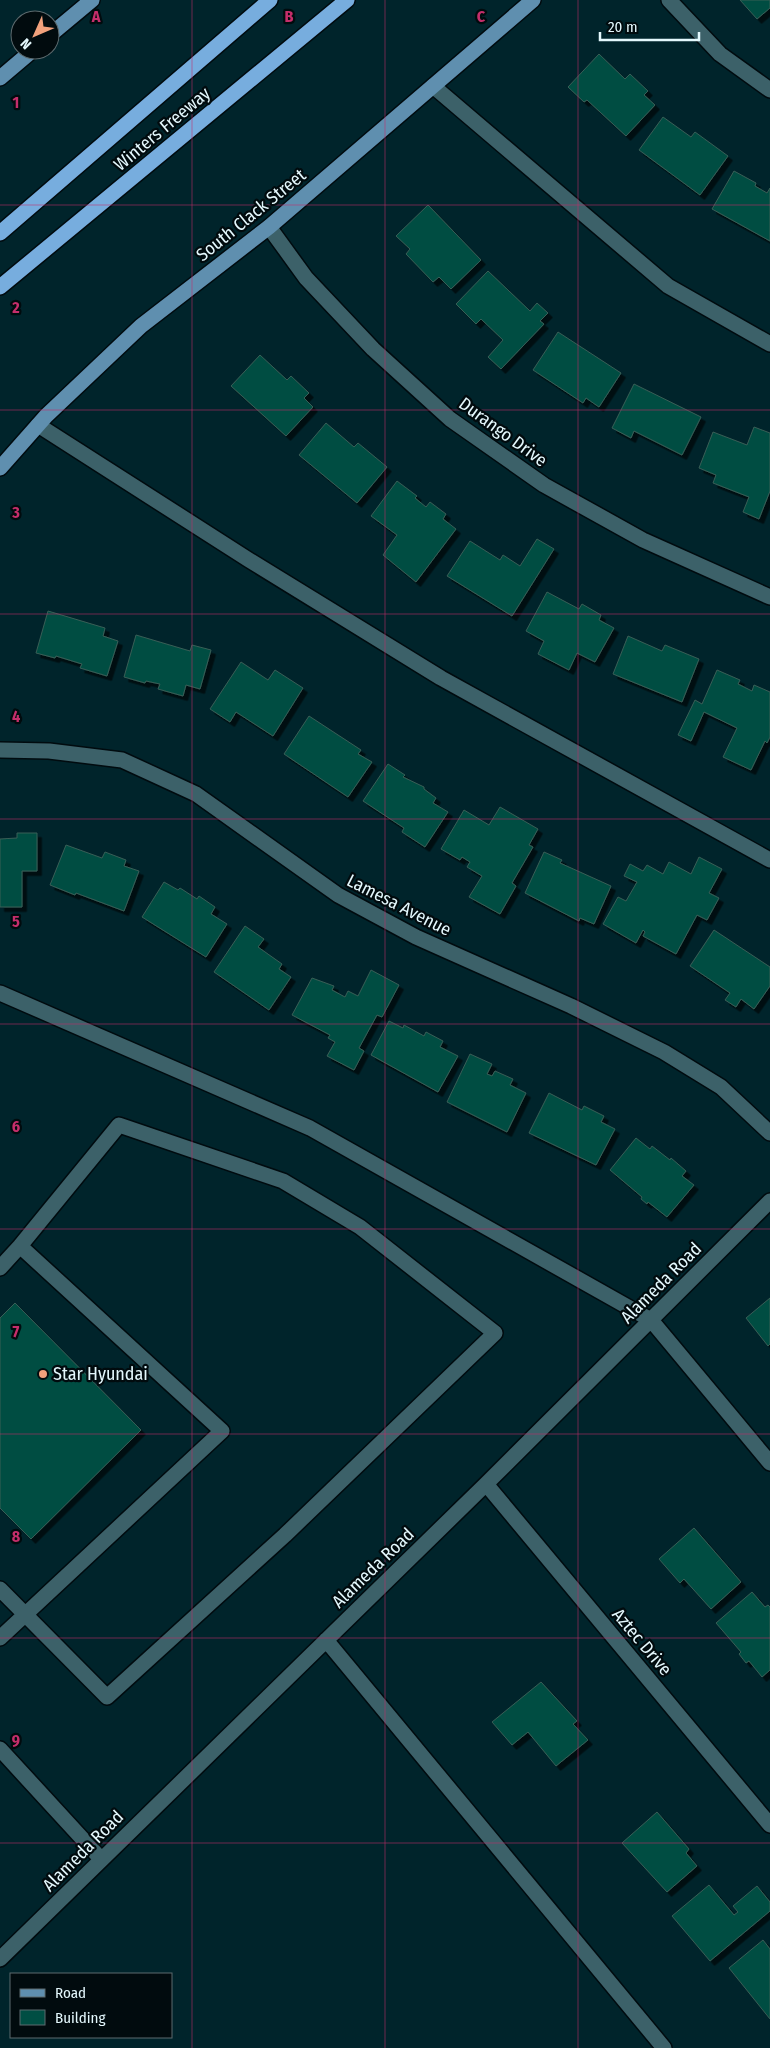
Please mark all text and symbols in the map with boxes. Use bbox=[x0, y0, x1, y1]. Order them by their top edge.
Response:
text: A bbox=[91, 7, 101, 26]
text: B bbox=[285, 7, 294, 26]
text: C bbox=[477, 7, 486, 26]
north arrow bbox=[10, 10, 60, 60]
scale bar bbox=[600, 10, 699, 42]
text: 20 m bbox=[608, 18, 638, 36]
text: N bbox=[17, 35, 35, 53]
street label: Winters Freeway bbox=[109, 82, 215, 176]
text: 1 bbox=[13, 93, 19, 112]
street label: South Clack Street bbox=[192, 164, 310, 266]
text: 2 bbox=[11, 298, 20, 317]
street label: Durango Drive bbox=[455, 393, 552, 471]
text: 3 bbox=[11, 503, 20, 522]
text: 4 bbox=[12, 707, 20, 726]
street label: Lamesa Avenue bbox=[343, 869, 455, 941]
text: 5 bbox=[12, 912, 20, 931]
text: 6 bbox=[12, 1117, 20, 1136]
street label: Alameda Road bbox=[616, 1238, 706, 1328]
text: 7 bbox=[13, 1322, 20, 1341]
place label: Star Hyundai bbox=[53, 1363, 148, 1385]
marker: Star Hyundai bbox=[37, 1368, 49, 1380]
street label: Alameda Road bbox=[327, 1523, 419, 1613]
text: 8 bbox=[12, 1527, 21, 1546]
street label: Aztec Drive bbox=[607, 1604, 677, 1680]
text: 9 bbox=[12, 1731, 20, 1750]
street label: Alameda Road bbox=[38, 1806, 128, 1896]
legend bbox=[10, 1973, 172, 2038]
text: Road bbox=[55, 1984, 86, 2002]
text: Building bbox=[55, 2009, 106, 2027]

